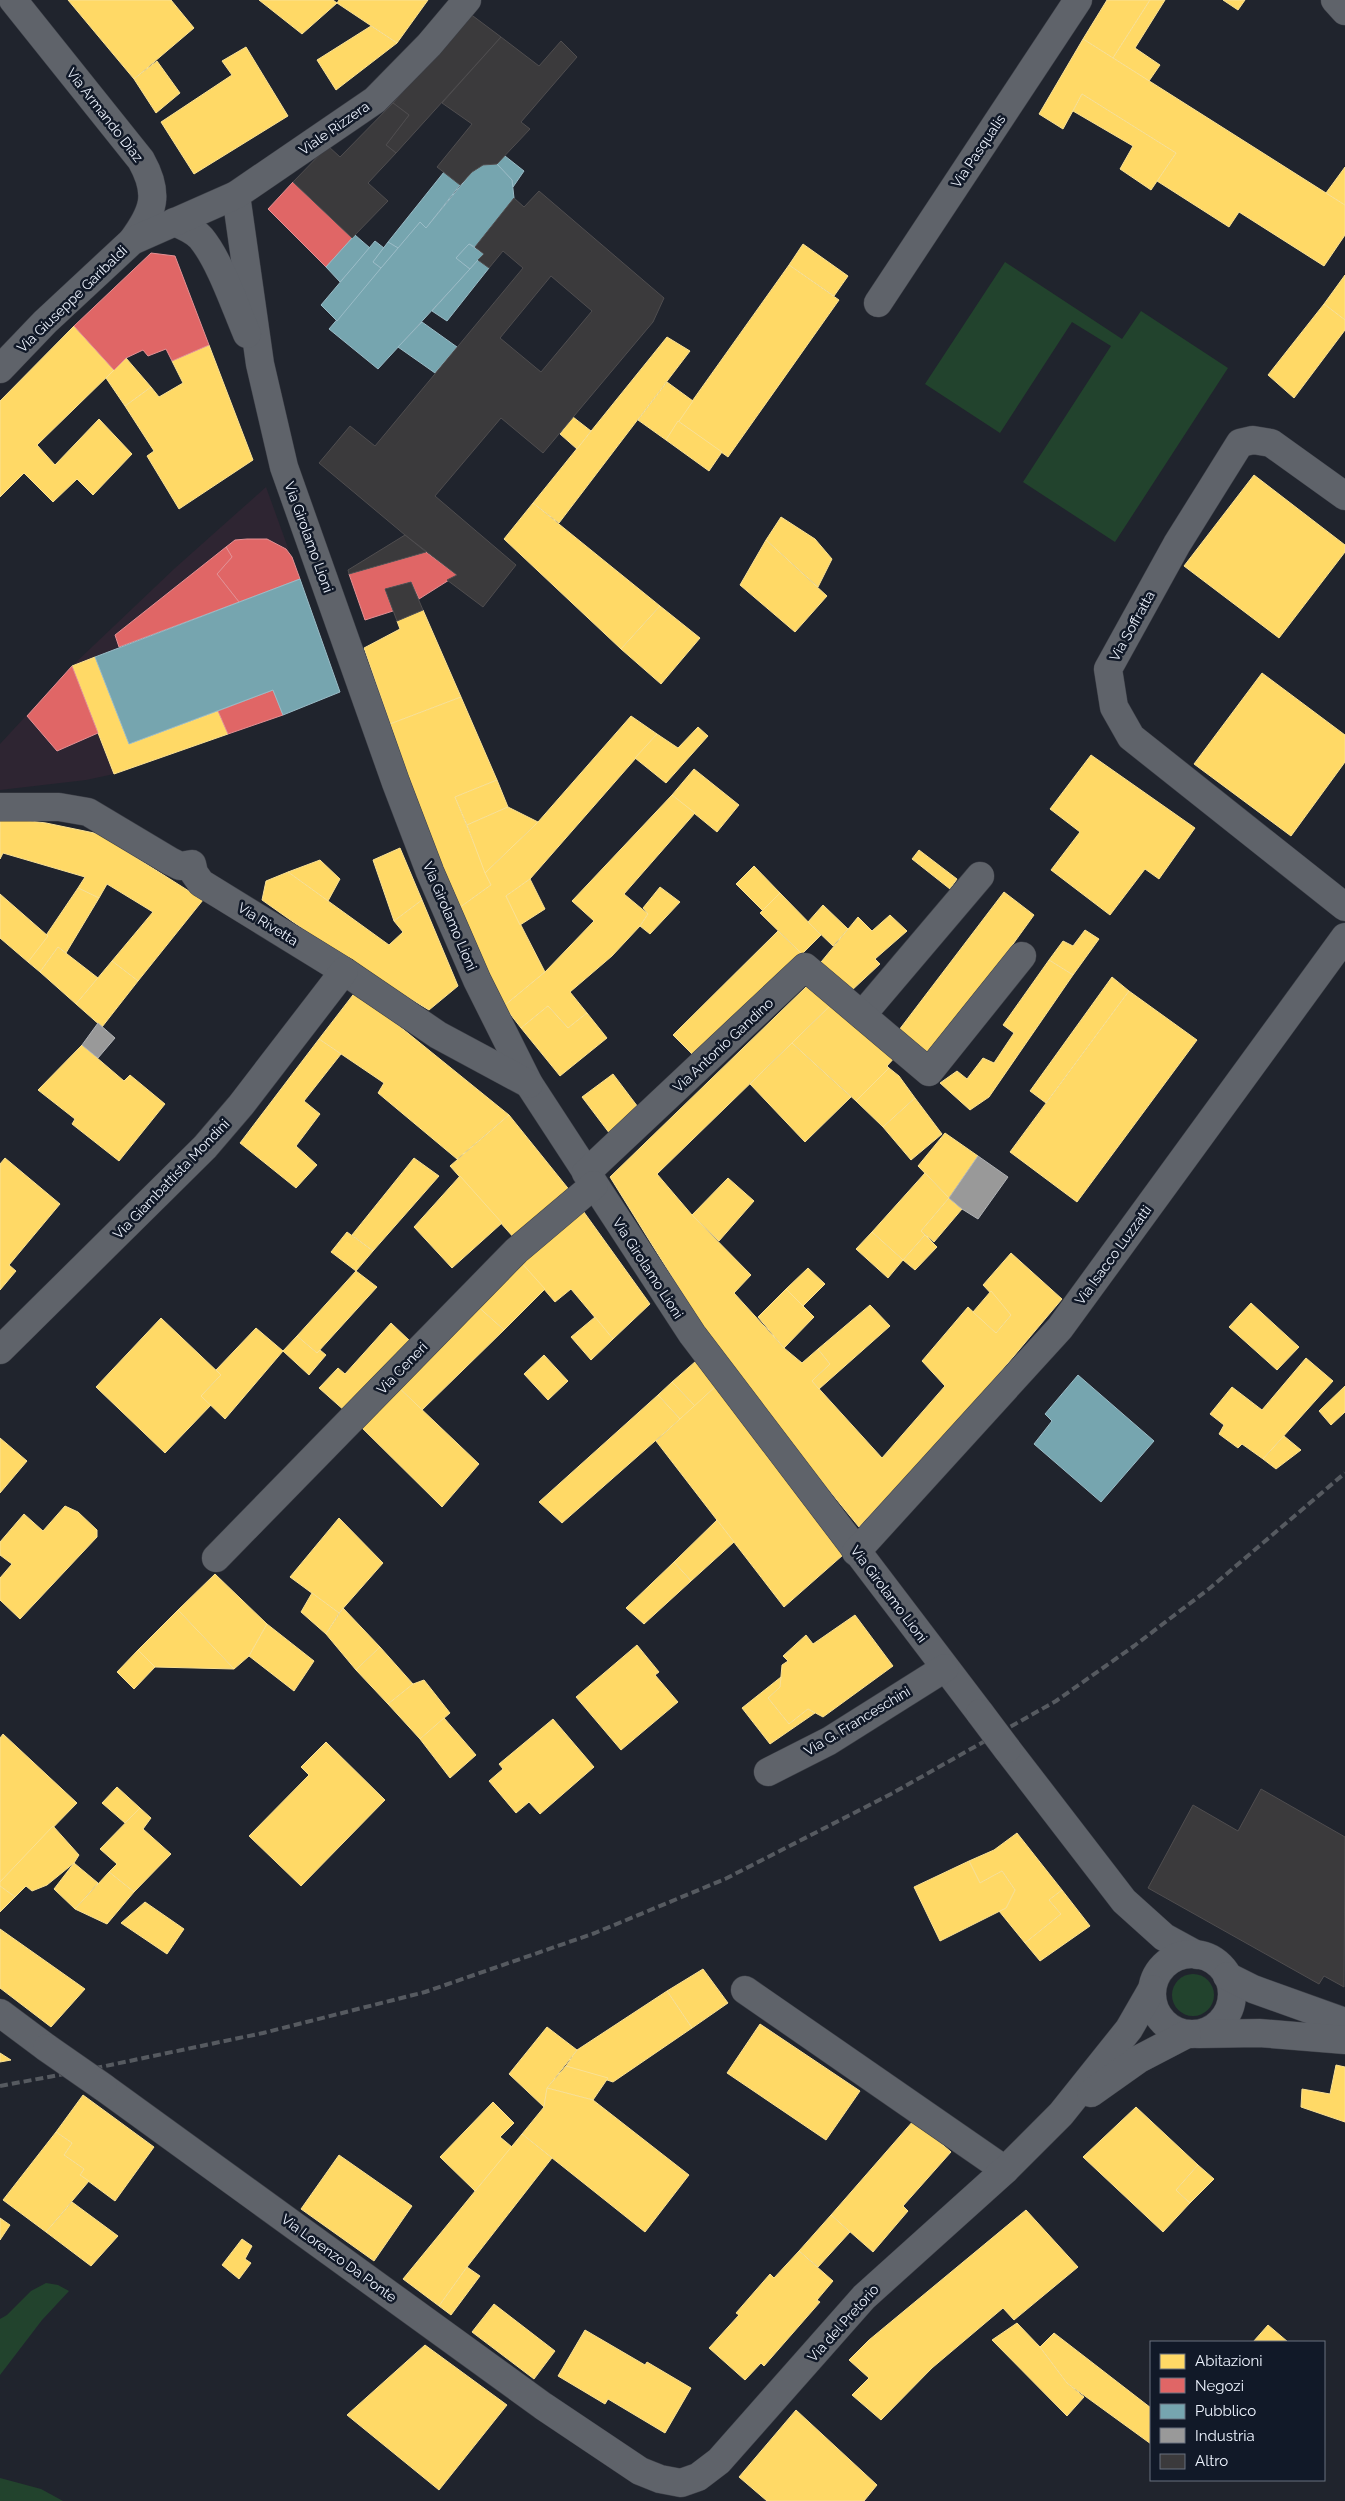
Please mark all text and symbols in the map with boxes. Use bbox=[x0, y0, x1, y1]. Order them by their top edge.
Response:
street label: Via Armando Diaz bbox=[63, 65, 147, 165]
street label: Viale Rizzera bbox=[296, 98, 372, 158]
street label: Via Pasqualis bbox=[948, 111, 1009, 191]
street label: Via Giuseppe Garibaldi bbox=[14, 242, 130, 356]
street label: Via Girolamo Lioni bbox=[282, 479, 336, 595]
street label: Via Soffratta bbox=[1106, 588, 1158, 664]
street label: Via Girolamo Lioni bbox=[420, 859, 480, 973]
street label: Via Rivetta bbox=[235, 899, 301, 949]
street label: Via Antonio Gandino bbox=[670, 994, 776, 1096]
street label: Via Giambattista Mondini bbox=[110, 1116, 232, 1242]
street label: Via Isacco Luzzatti bbox=[1072, 1202, 1154, 1308]
street label: Via Girolamo Lioni bbox=[609, 1215, 687, 1321]
street label: Via Ceneri bbox=[373, 1339, 431, 1397]
street label: Via Girolamo Lioni bbox=[847, 1543, 931, 1645]
street label: Via G. Franceschini bbox=[801, 1683, 913, 1759]
street label: Via Lorenzo Da Ponte bbox=[278, 2211, 400, 2305]
street label: Via del Pretorio bbox=[804, 2281, 882, 2365]
legend bbox=[1150, 2341, 1325, 2481]
text: Abitazioni bbox=[1195, 2352, 1262, 2370]
text: Negozi bbox=[1195, 2377, 1244, 2395]
text: Pubblico bbox=[1195, 2402, 1256, 2420]
text: Industria bbox=[1195, 2427, 1255, 2445]
text: Altro bbox=[1195, 2452, 1228, 2470]

